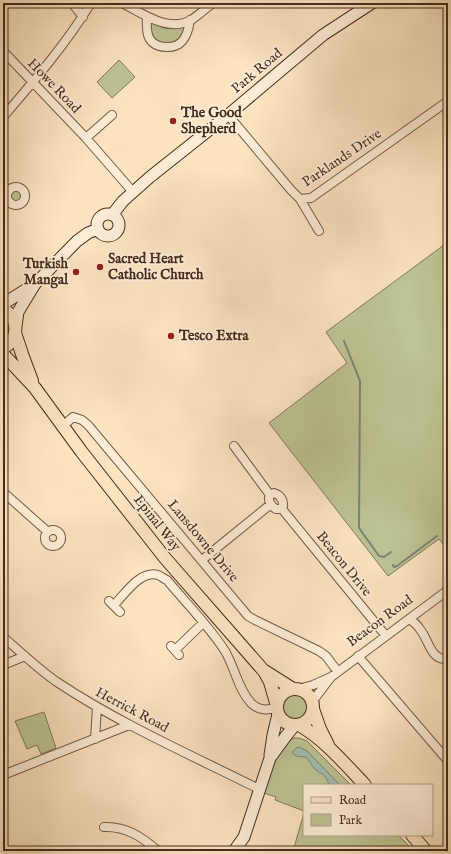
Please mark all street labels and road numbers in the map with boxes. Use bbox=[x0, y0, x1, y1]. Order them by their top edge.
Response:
street label: Park Road bbox=[228, 44, 287, 98]
street label: Howe Road bbox=[23, 55, 85, 118]
street label: Parklands Drive bbox=[299, 124, 386, 191]
street label: Epinal Way bbox=[129, 491, 185, 555]
street label: Lansdowne Drive bbox=[163, 496, 243, 586]
street label: Beacon Drive bbox=[312, 528, 376, 601]
street label: Beacon Road bbox=[343, 591, 417, 651]
street label: Herrick Road bbox=[92, 683, 172, 737]

